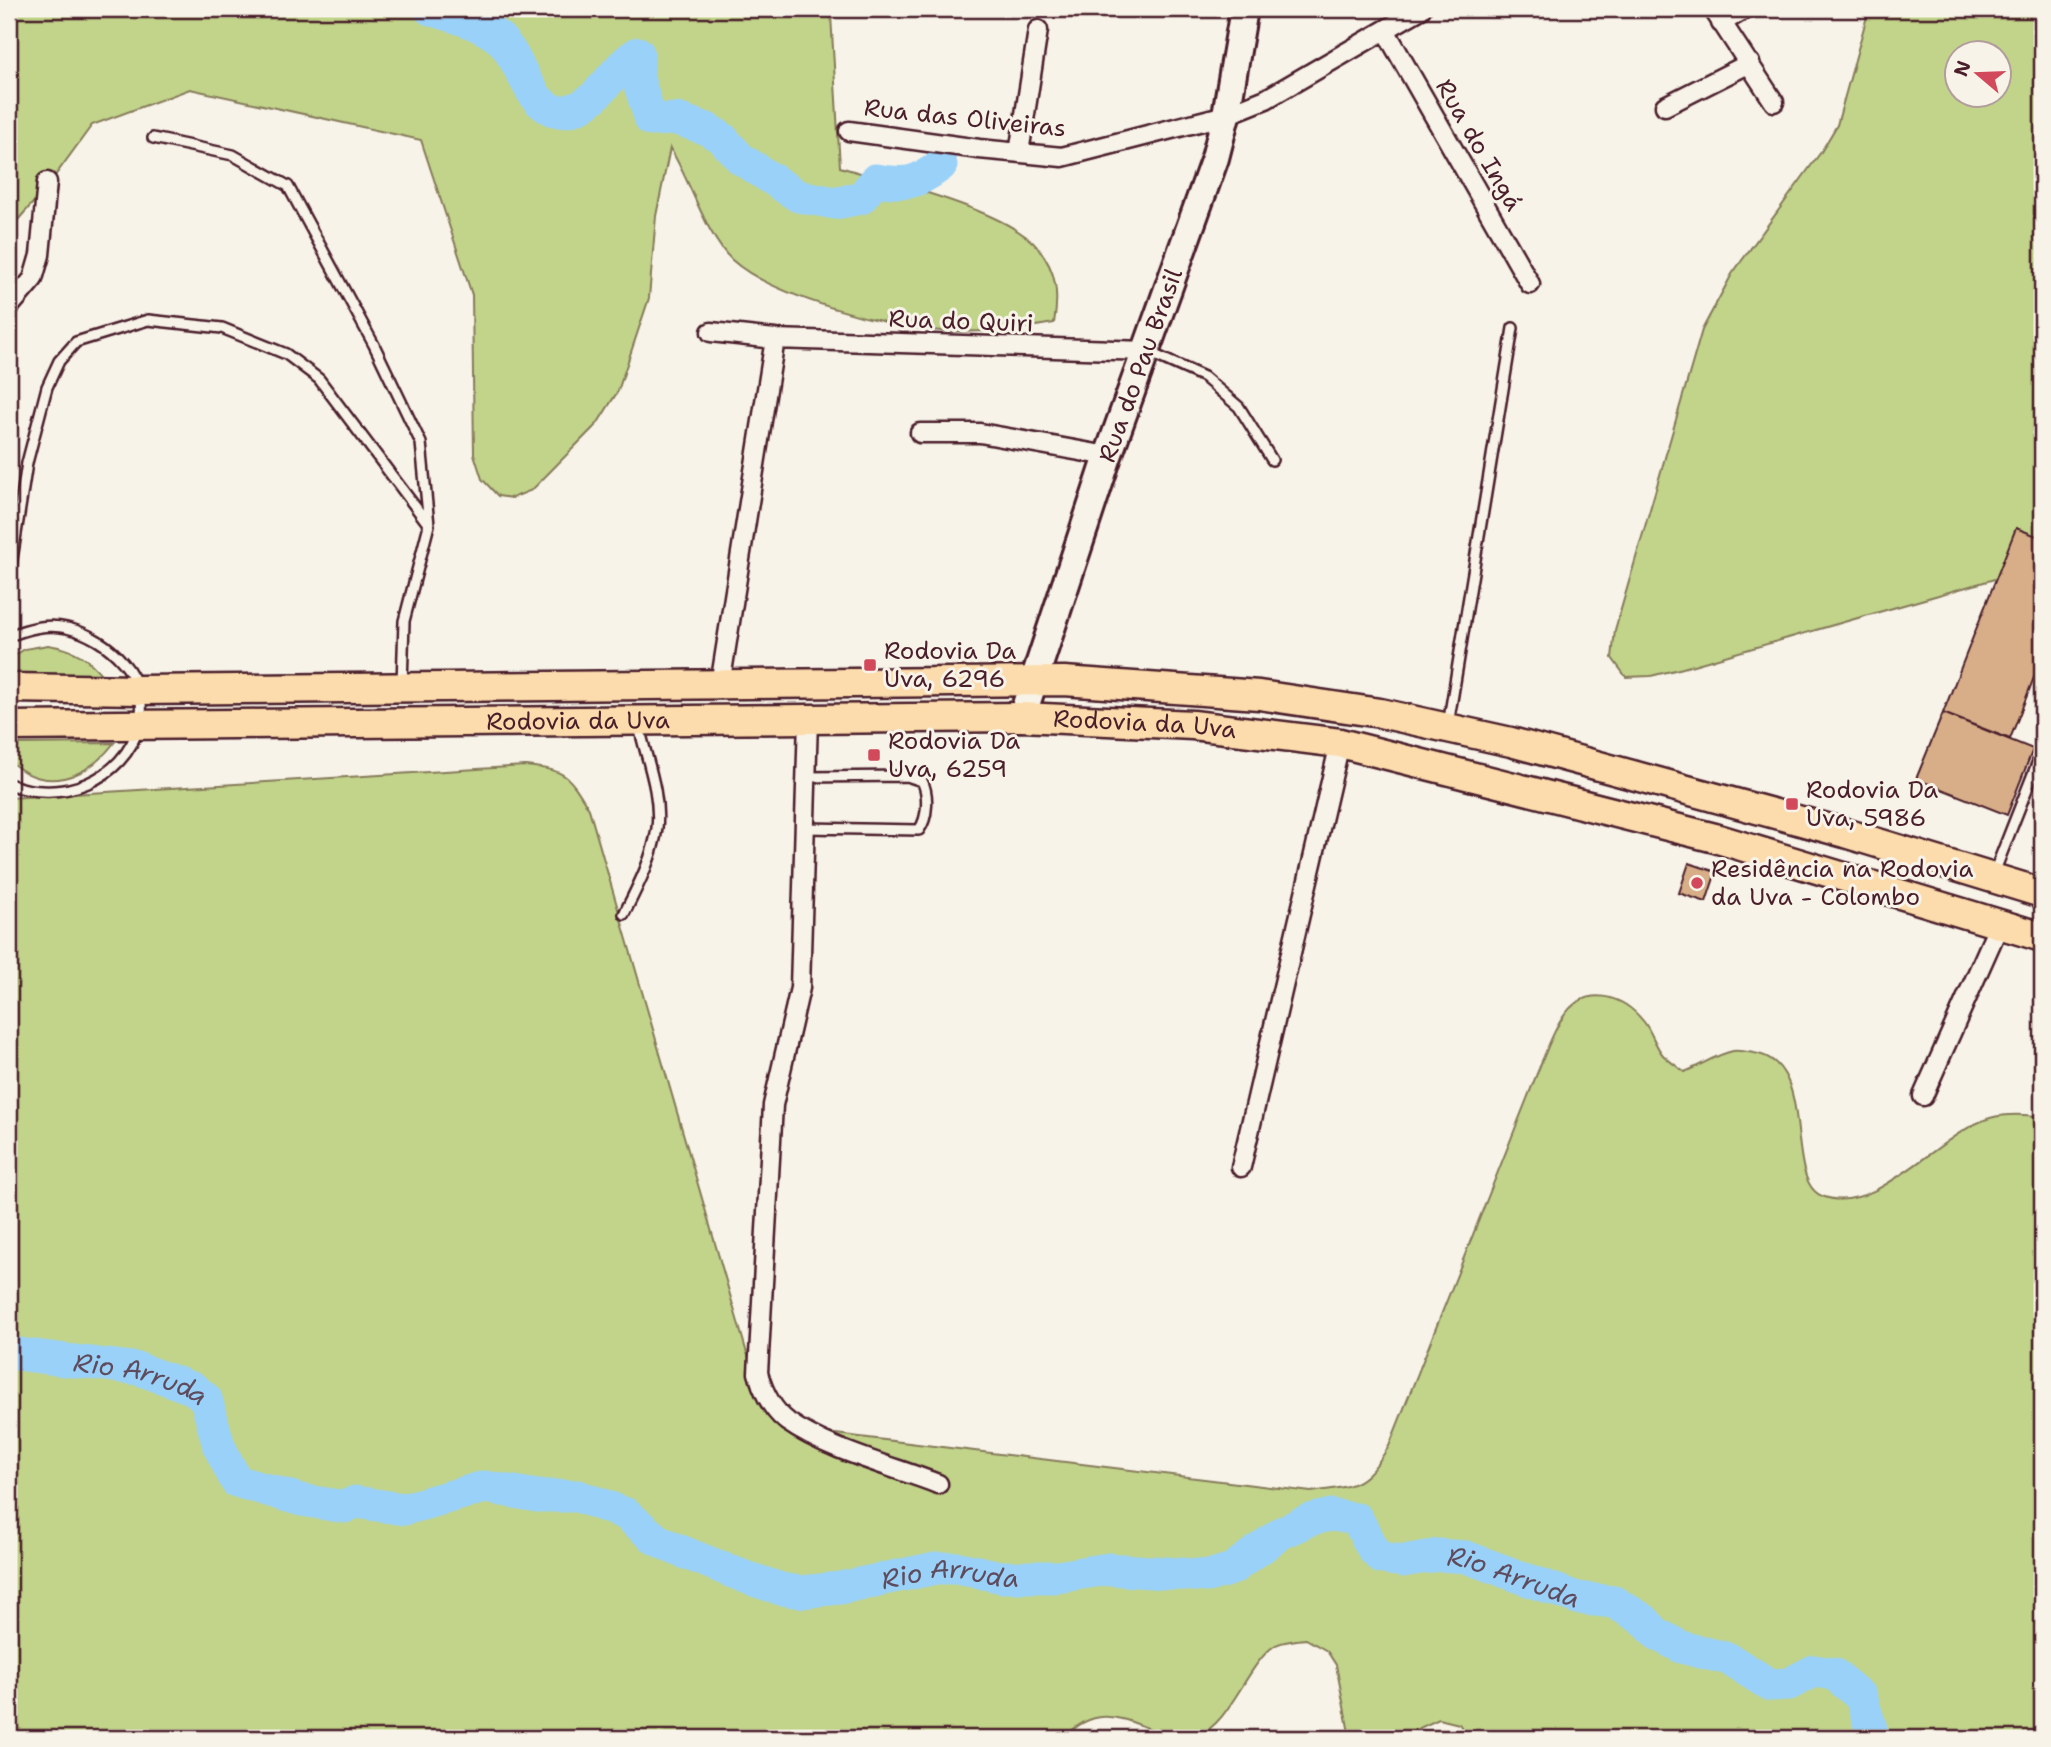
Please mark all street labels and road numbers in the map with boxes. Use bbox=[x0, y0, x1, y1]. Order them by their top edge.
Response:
street label: Rua do Ingá bbox=[1428, 73, 1530, 217]
street label: Rua das Oliveiras bbox=[862, 91, 1068, 145]
street label: Rua do Pau Brasil bbox=[1091, 263, 1190, 467]
street label: Rua do Quiri bbox=[888, 302, 1034, 340]
street label: Rodovia da Uva bbox=[1052, 702, 1238, 746]
street label: Rodovia da Uva bbox=[486, 704, 670, 738]

